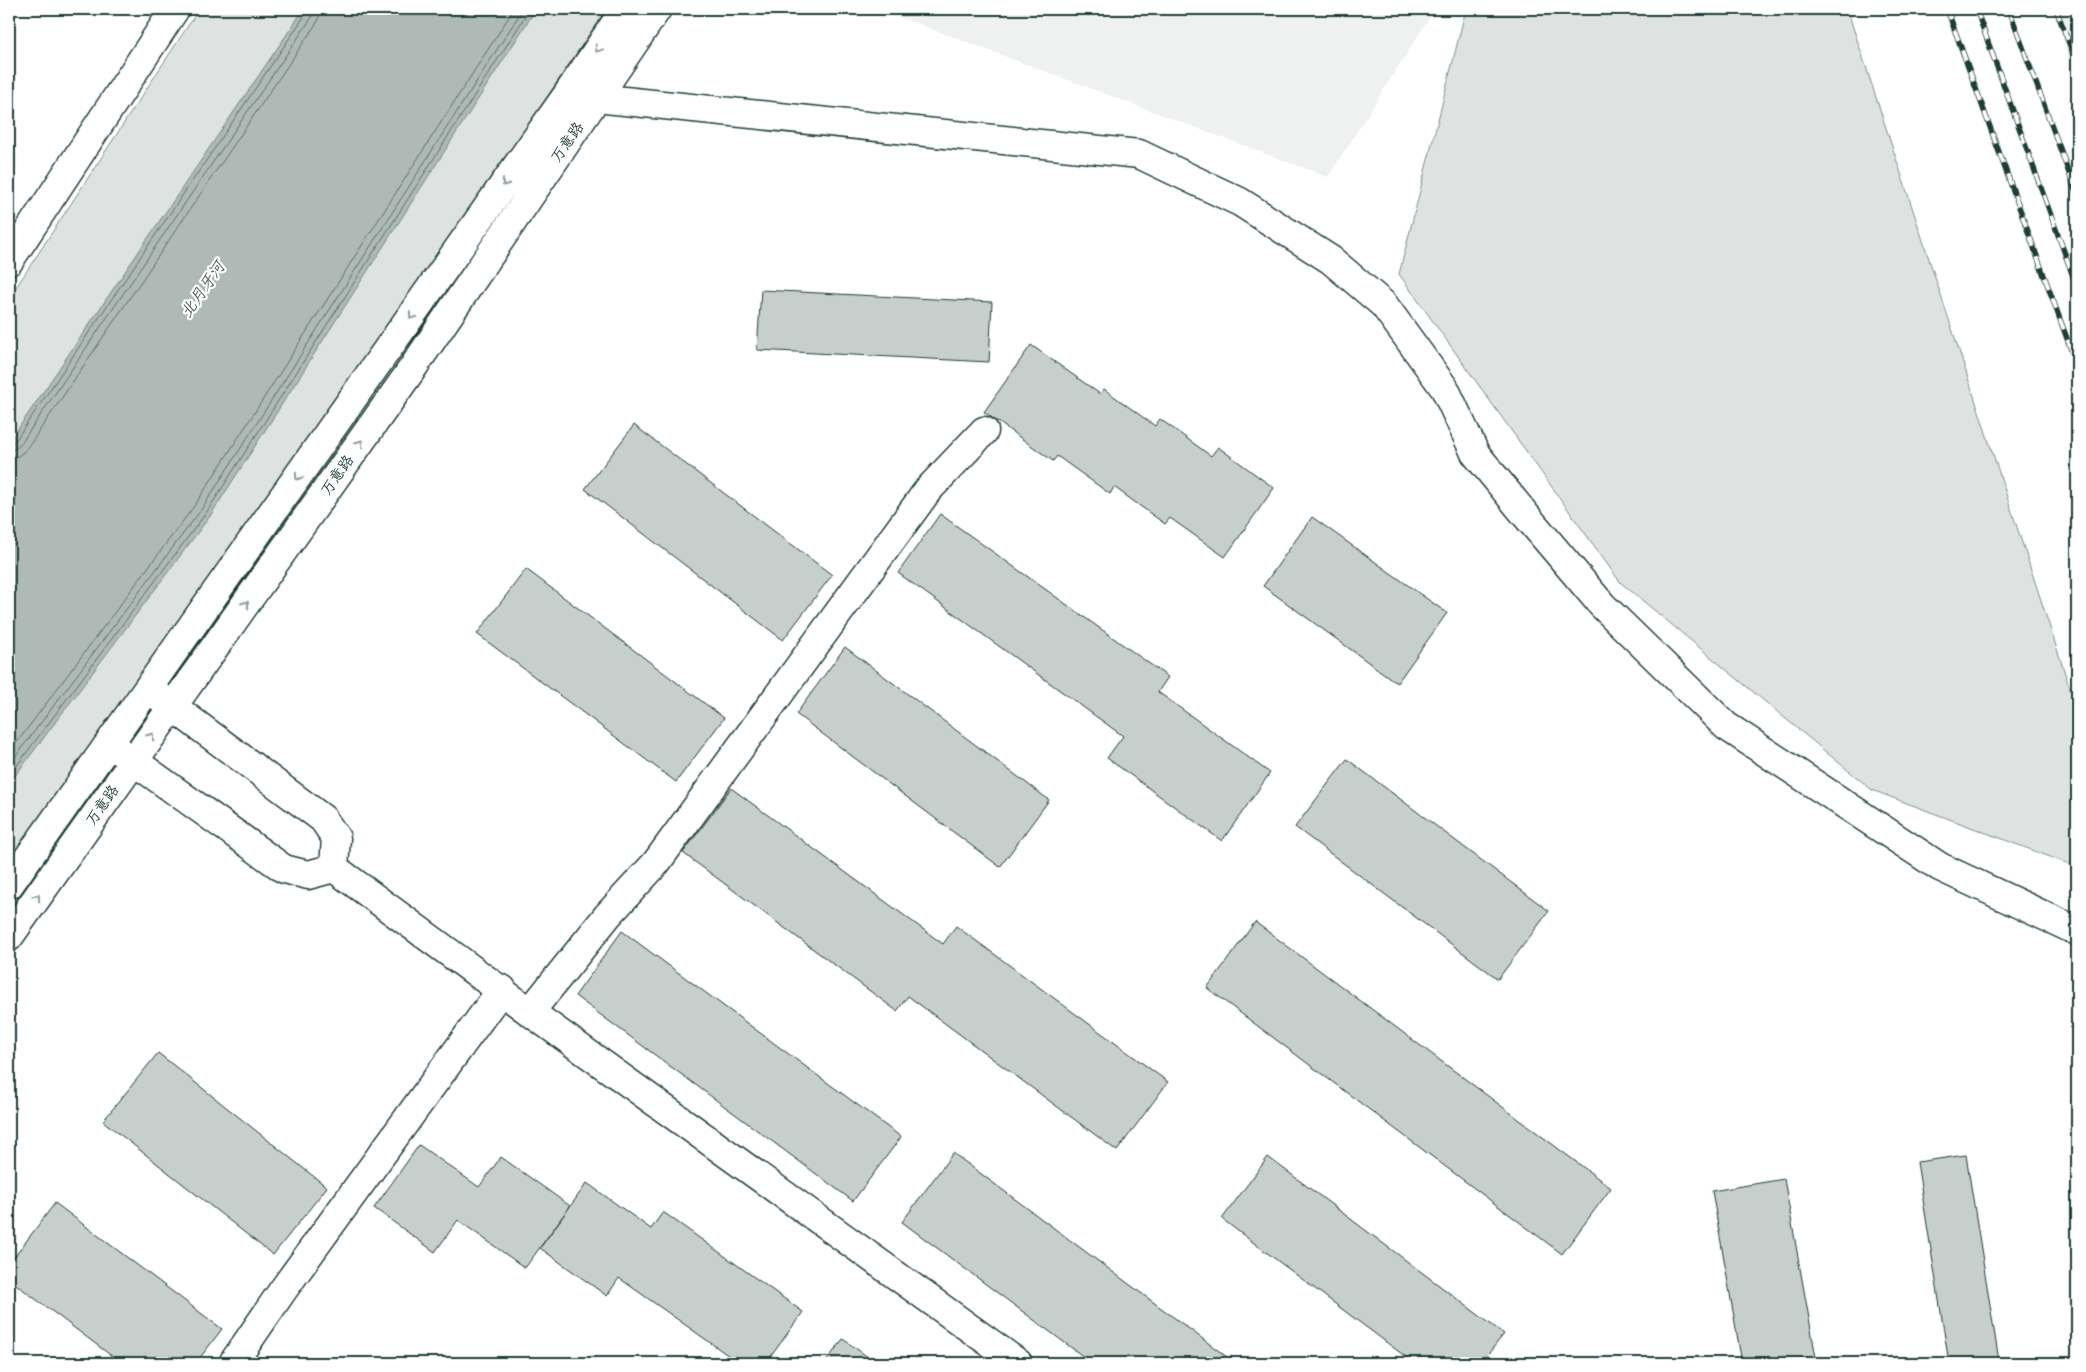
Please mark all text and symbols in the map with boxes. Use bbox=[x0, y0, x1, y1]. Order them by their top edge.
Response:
one-way arrow bbox=[595, 43, 604, 53]
street label: 万意路 bbox=[546, 118, 589, 167]
one-way arrow bbox=[502, 177, 511, 187]
water label: 北月牙河 bbox=[175, 255, 232, 322]
one-way arrow bbox=[409, 310, 418, 319]
one-way arrow bbox=[354, 439, 363, 449]
street label: 万意路 bbox=[316, 451, 359, 500]
one-way arrow bbox=[295, 471, 304, 481]
one-way arrow bbox=[240, 600, 249, 610]
one-way arrow bbox=[146, 733, 154, 742]
street label: 万意路 bbox=[81, 781, 124, 830]
one-way arrow bbox=[31, 893, 40, 903]

